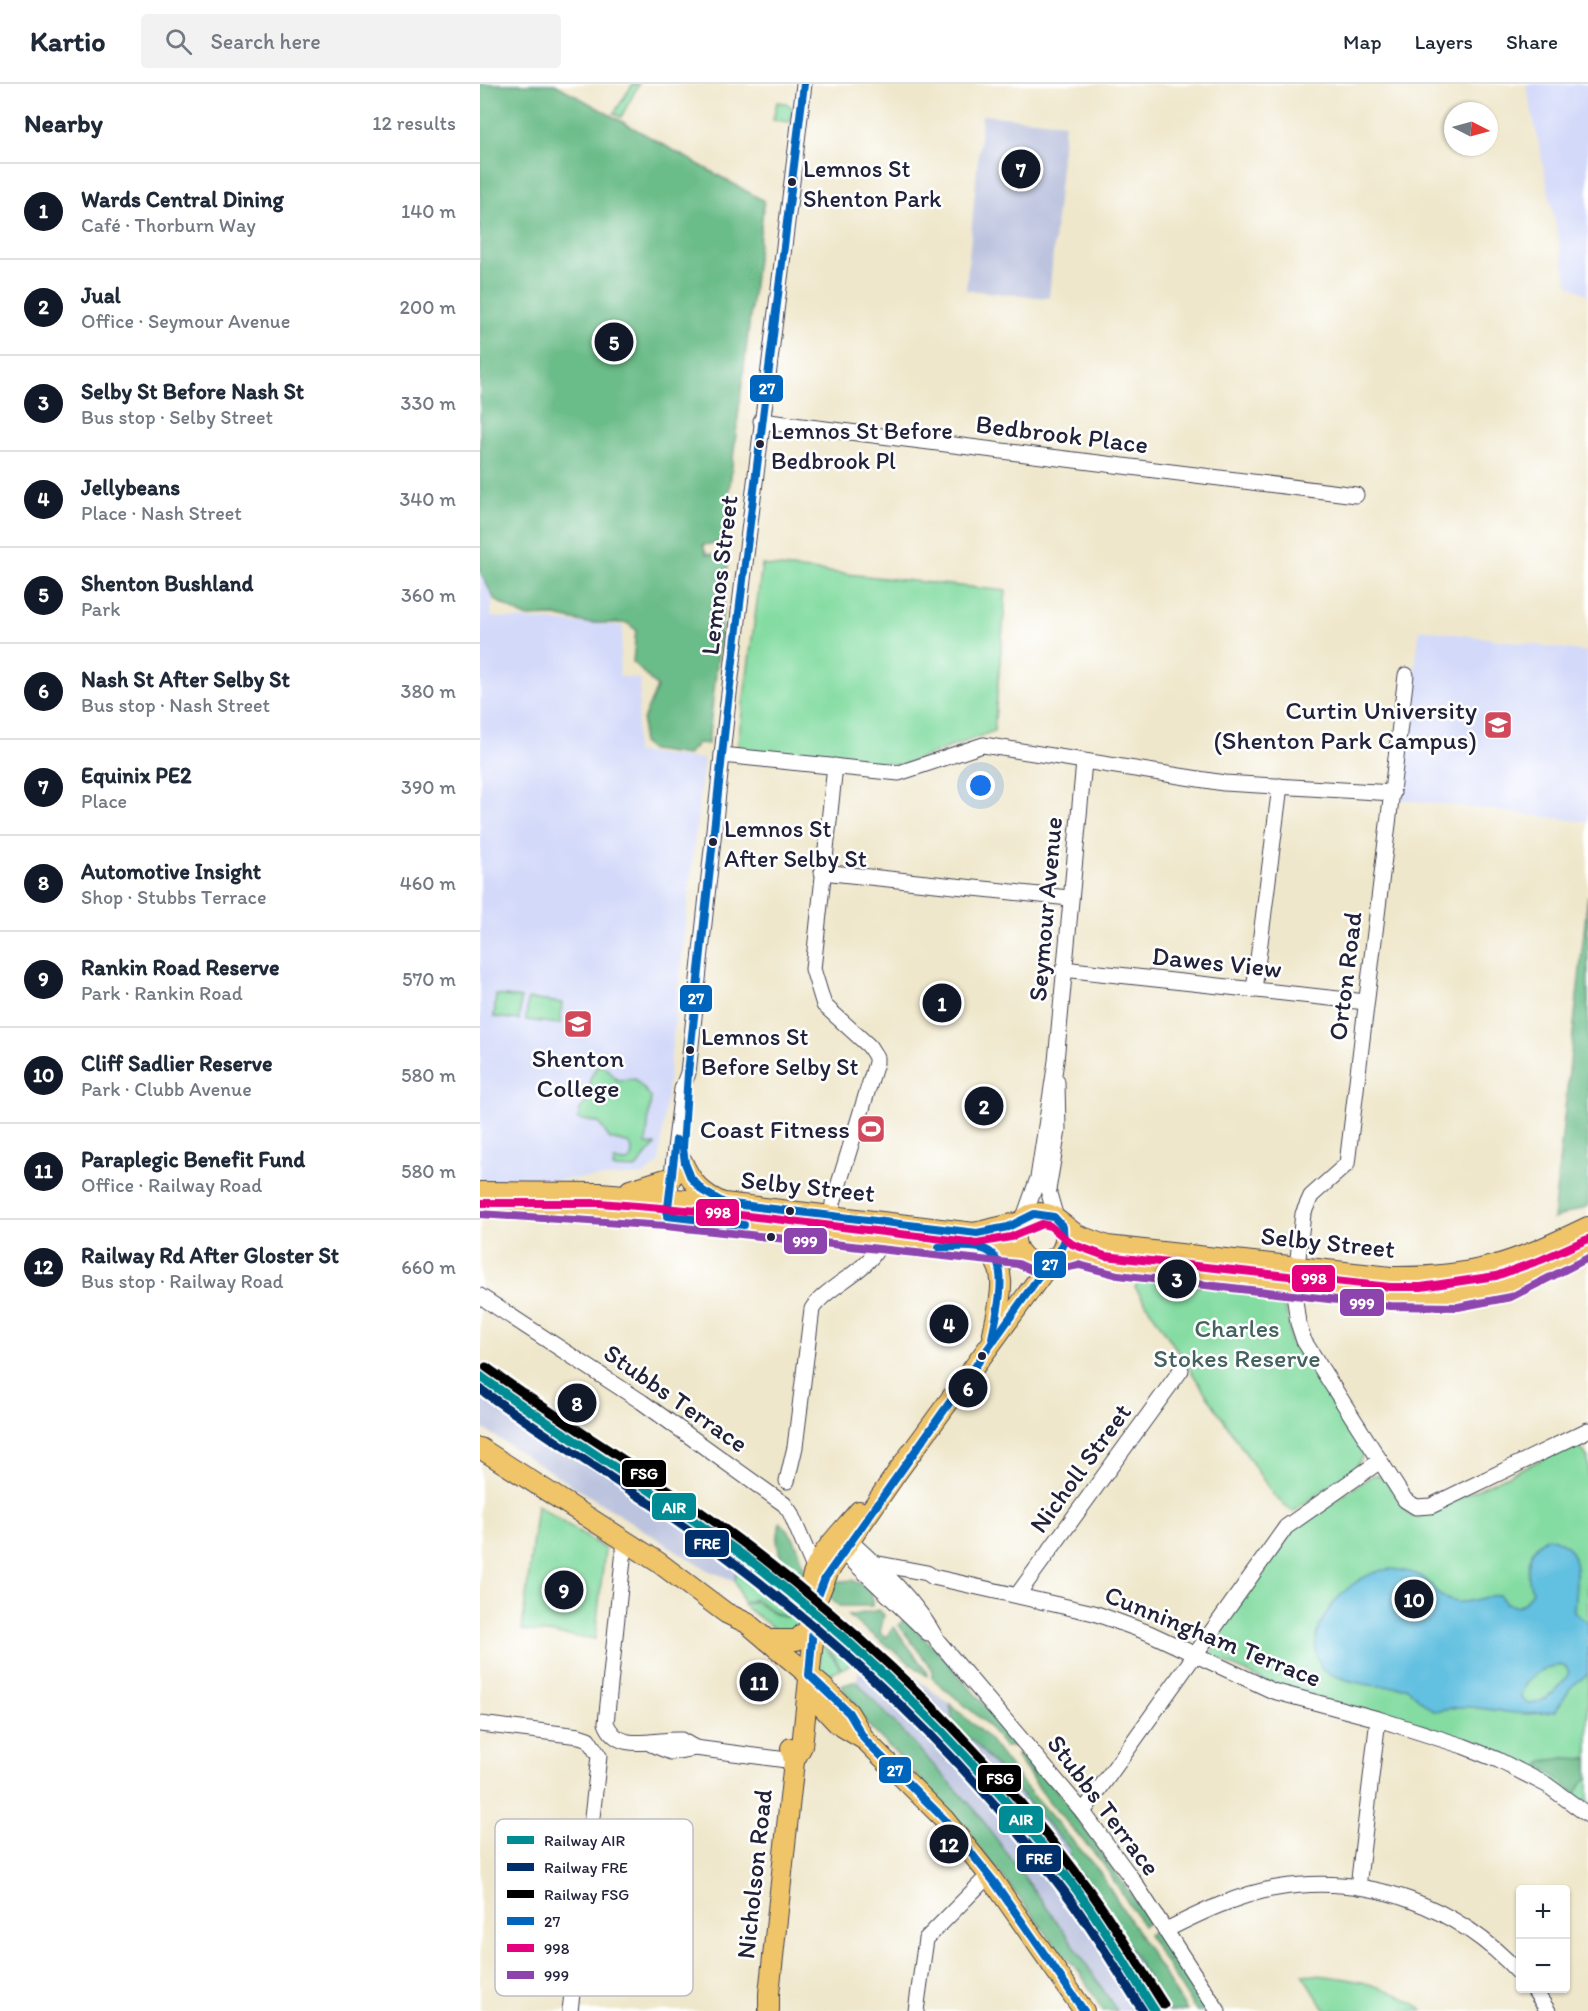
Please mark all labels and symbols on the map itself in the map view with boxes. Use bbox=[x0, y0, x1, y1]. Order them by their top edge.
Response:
north arrow bbox=[1444, 102, 1498, 156]
pin: 7 bbox=[1002, 146, 1040, 191]
place label: Lemnos St Shenton Park bbox=[803, 154, 942, 213]
marker: Lemnos St Shenton Park bbox=[786, 176, 798, 188]
pin: 5 bbox=[594, 320, 634, 364]
line badge: 27 bbox=[749, 374, 784, 403]
text: 27 bbox=[759, 379, 775, 398]
street label: Bedbrook Place bbox=[974, 408, 1150, 460]
place label: Lemnos St Before Bedbrook Pl bbox=[771, 416, 953, 475]
marker: Lemnos St Before Bedbrook Pl bbox=[754, 438, 766, 450]
street label: Lemnos Street bbox=[693, 493, 745, 657]
place label: Curtin University (Shenton Park Campus) bbox=[1213, 694, 1477, 756]
school or university icon: Curtin University (Shenton Park Campus) bbox=[1482, 709, 1514, 741]
your location bbox=[966, 771, 995, 800]
place label: Lemnos St After Selby St bbox=[724, 814, 867, 873]
street label: Seymour Avenue bbox=[1021, 815, 1069, 1003]
marker: Lemnos St After Selby St bbox=[707, 836, 719, 848]
street label: Orton Road bbox=[1321, 909, 1369, 1042]
street label: Dawes View bbox=[1151, 939, 1283, 985]
pin: 1 bbox=[922, 980, 962, 1026]
line badge: 27 bbox=[679, 984, 713, 1013]
text: 27 bbox=[688, 989, 704, 1008]
school or university icon: Shenton College bbox=[562, 1008, 594, 1040]
place label: Lemnos St Before Selby St bbox=[701, 1022, 859, 1081]
place label: Shenton College bbox=[532, 1042, 625, 1104]
marker: Lemnos St Before Selby St bbox=[684, 1044, 696, 1056]
pin: 2 bbox=[964, 1084, 1004, 1128]
place label: Coast Fitness bbox=[700, 1113, 850, 1145]
sports icon: Coast Fitness bbox=[855, 1113, 887, 1145]
street label: Selby Street bbox=[739, 1163, 877, 1209]
line badge: 998 bbox=[695, 1198, 740, 1227]
text: 998 bbox=[705, 1203, 731, 1222]
unlabelled marker bbox=[784, 1205, 796, 1217]
street label: Selby Street bbox=[1259, 1219, 1397, 1265]
line badge: 999 bbox=[783, 1227, 828, 1255]
unlabelled marker bbox=[765, 1231, 777, 1243]
text: 999 bbox=[792, 1232, 818, 1251]
line badge: 27 bbox=[1033, 1250, 1067, 1279]
text: 27 bbox=[1042, 1255, 1058, 1274]
pin: 3 bbox=[1158, 1256, 1196, 1302]
line badge: 998 bbox=[1291, 1264, 1336, 1293]
text: 998 bbox=[1301, 1269, 1327, 1288]
line badge: 999 bbox=[1339, 1288, 1385, 1317]
text: 999 bbox=[1349, 1294, 1375, 1313]
pin: 4 bbox=[930, 1302, 968, 1346]
park label: Charles Stokes Reserve bbox=[1153, 1312, 1321, 1374]
street label: Stubbs Terrace bbox=[598, 1337, 754, 1459]
unlabelled marker bbox=[976, 1350, 988, 1362]
pin: 6 bbox=[948, 1366, 988, 1410]
pin: 8 bbox=[558, 1380, 596, 1426]
street label: Nicholl Street bbox=[1022, 1397, 1138, 1539]
line badge: FSG bbox=[621, 1459, 667, 1488]
text: FSG bbox=[630, 1464, 658, 1483]
line badge: AIR bbox=[651, 1492, 697, 1521]
text: AIR bbox=[661, 1498, 686, 1517]
line badge: FRE bbox=[684, 1529, 730, 1558]
text: FRE bbox=[694, 1534, 721, 1553]
pin: 9 bbox=[544, 1568, 584, 1612]
pin: 10 bbox=[1394, 1576, 1434, 1622]
street label: Cunningham Terrace bbox=[1100, 1578, 1326, 1694]
pin: 11 bbox=[740, 1660, 778, 1704]
street label: Stubbs Terrace bbox=[1041, 1728, 1167, 1882]
line badge: 27 bbox=[878, 1756, 912, 1784]
text: 27 bbox=[887, 1761, 903, 1780]
line badge: FSG bbox=[977, 1764, 1022, 1793]
text: FSG bbox=[986, 1769, 1014, 1788]
street label: Nicholson Road bbox=[729, 1788, 779, 1960]
line badge: AIR bbox=[998, 1805, 1044, 1834]
text: AIR bbox=[1008, 1810, 1033, 1829]
legend bbox=[495, 1819, 693, 1996]
pin: 12 bbox=[930, 1822, 968, 1866]
text: Railway AIR bbox=[544, 1831, 625, 1850]
line badge: FRE bbox=[1016, 1844, 1062, 1873]
text: FRE bbox=[1026, 1849, 1053, 1868]
text: Railway FRE bbox=[544, 1858, 628, 1877]
text: Railway FSG bbox=[544, 1885, 629, 1904]
text: 27 bbox=[544, 1912, 560, 1931]
text: 998 bbox=[544, 1939, 570, 1958]
text: 999 bbox=[544, 1966, 569, 1985]

